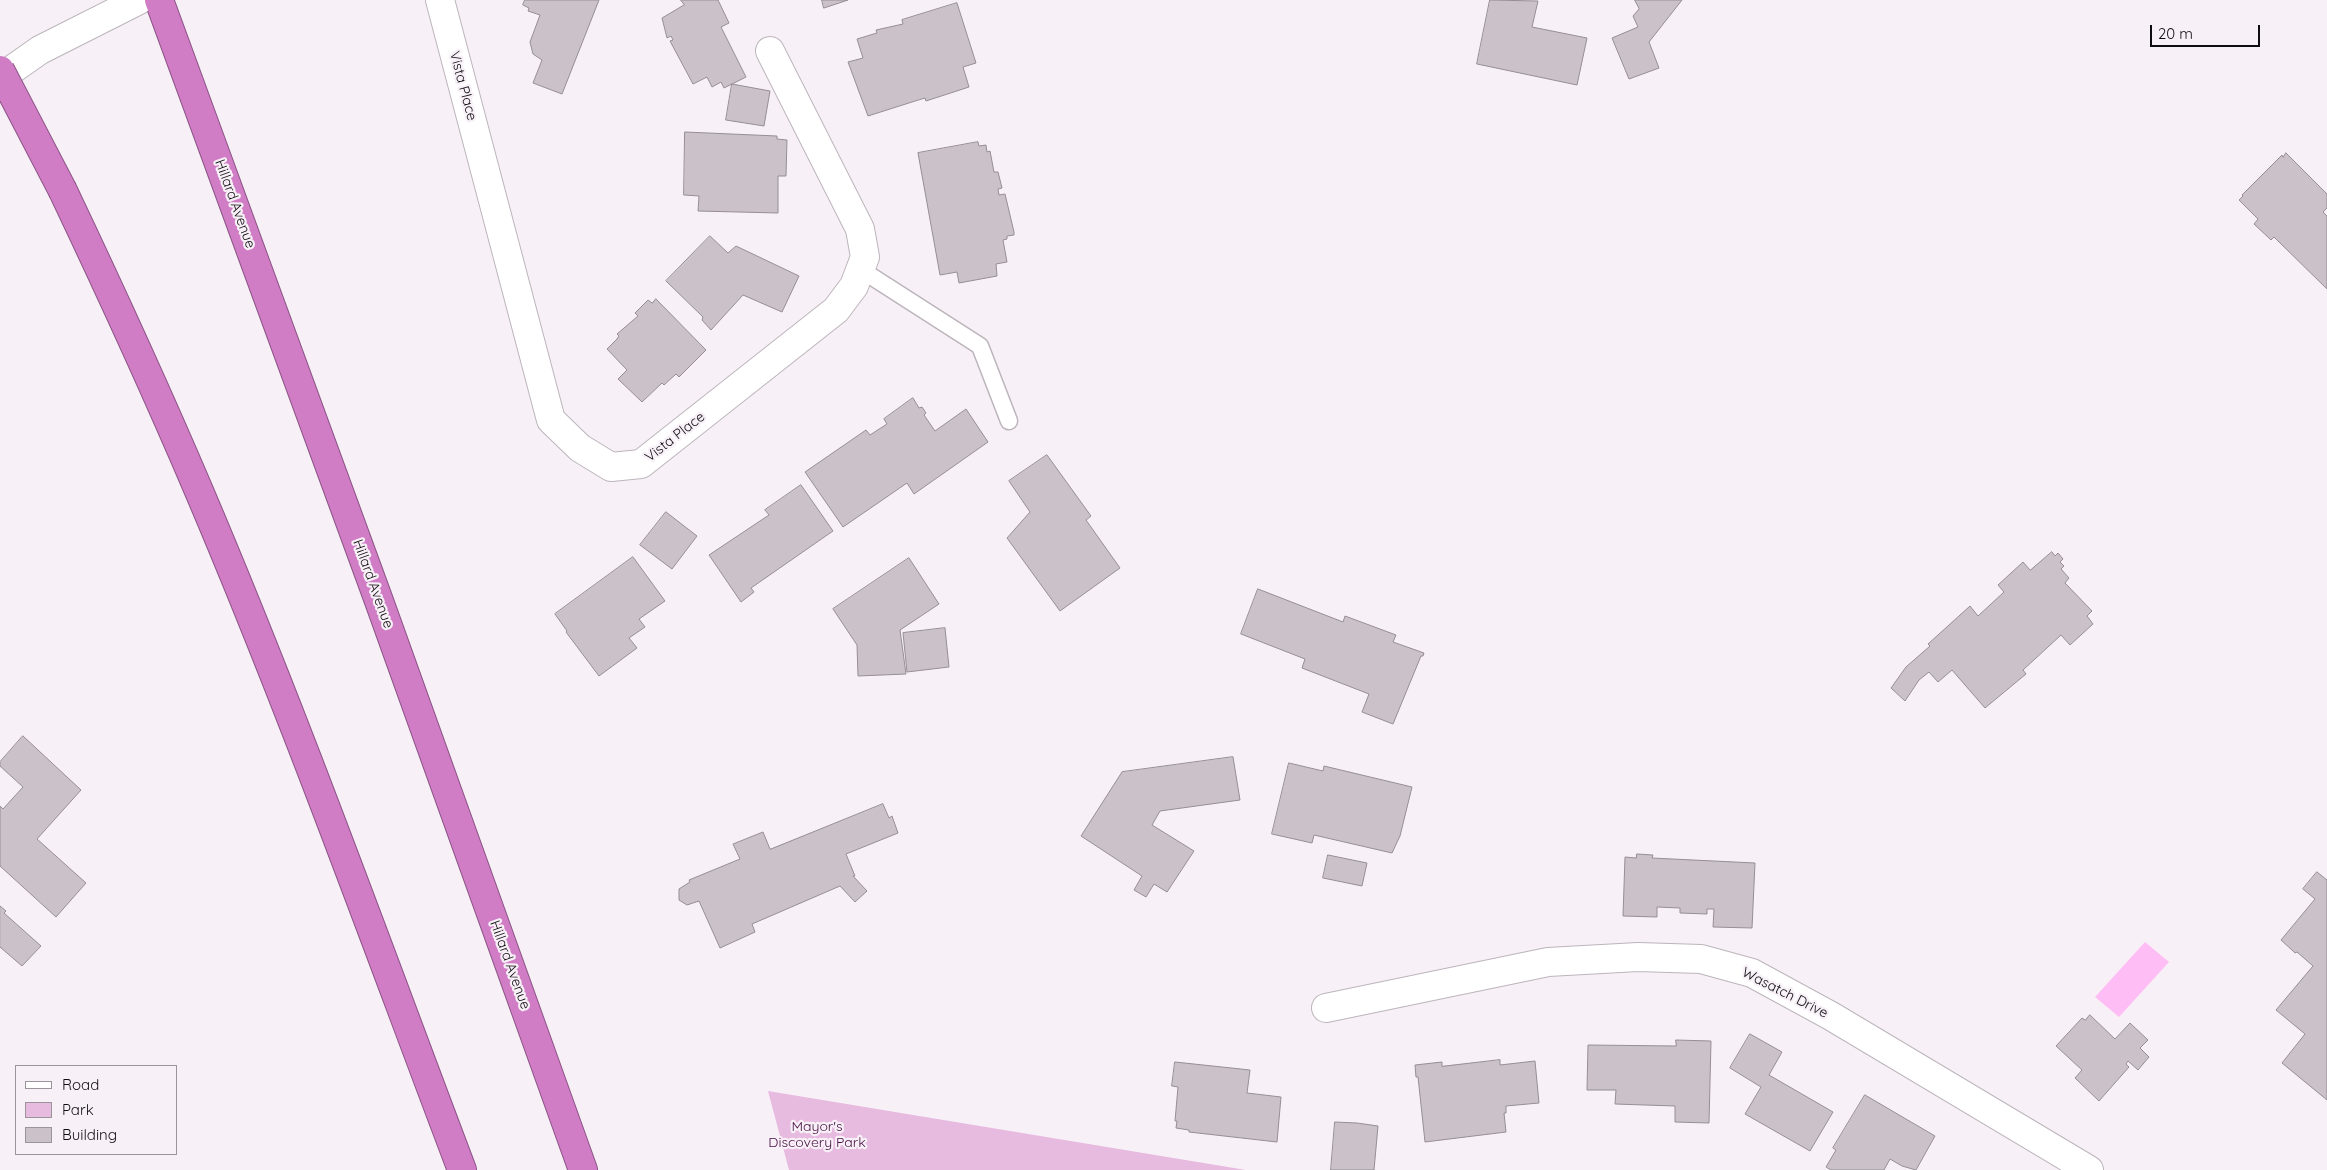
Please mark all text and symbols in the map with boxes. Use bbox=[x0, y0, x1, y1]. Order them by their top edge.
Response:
scale bar bbox=[2152, 15, 2262, 47]
text: 20 m bbox=[2158, 24, 2193, 43]
street label: Vista Place bbox=[446, 49, 480, 123]
street label: Hillard Avenue bbox=[211, 157, 259, 251]
street label: Vista Place bbox=[642, 408, 708, 466]
street label: Hillard Avenue bbox=[349, 537, 397, 631]
street label: Hillard Avenue bbox=[486, 918, 534, 1012]
street label: Wasatch Drive bbox=[1739, 964, 1831, 1022]
legend bbox=[15, 1065, 178, 1155]
text: Road bbox=[62, 1075, 99, 1094]
text: Park bbox=[62, 1100, 94, 1119]
park label: Mayor's Discovery Park bbox=[768, 1119, 866, 1152]
text: Building bbox=[62, 1125, 117, 1144]

